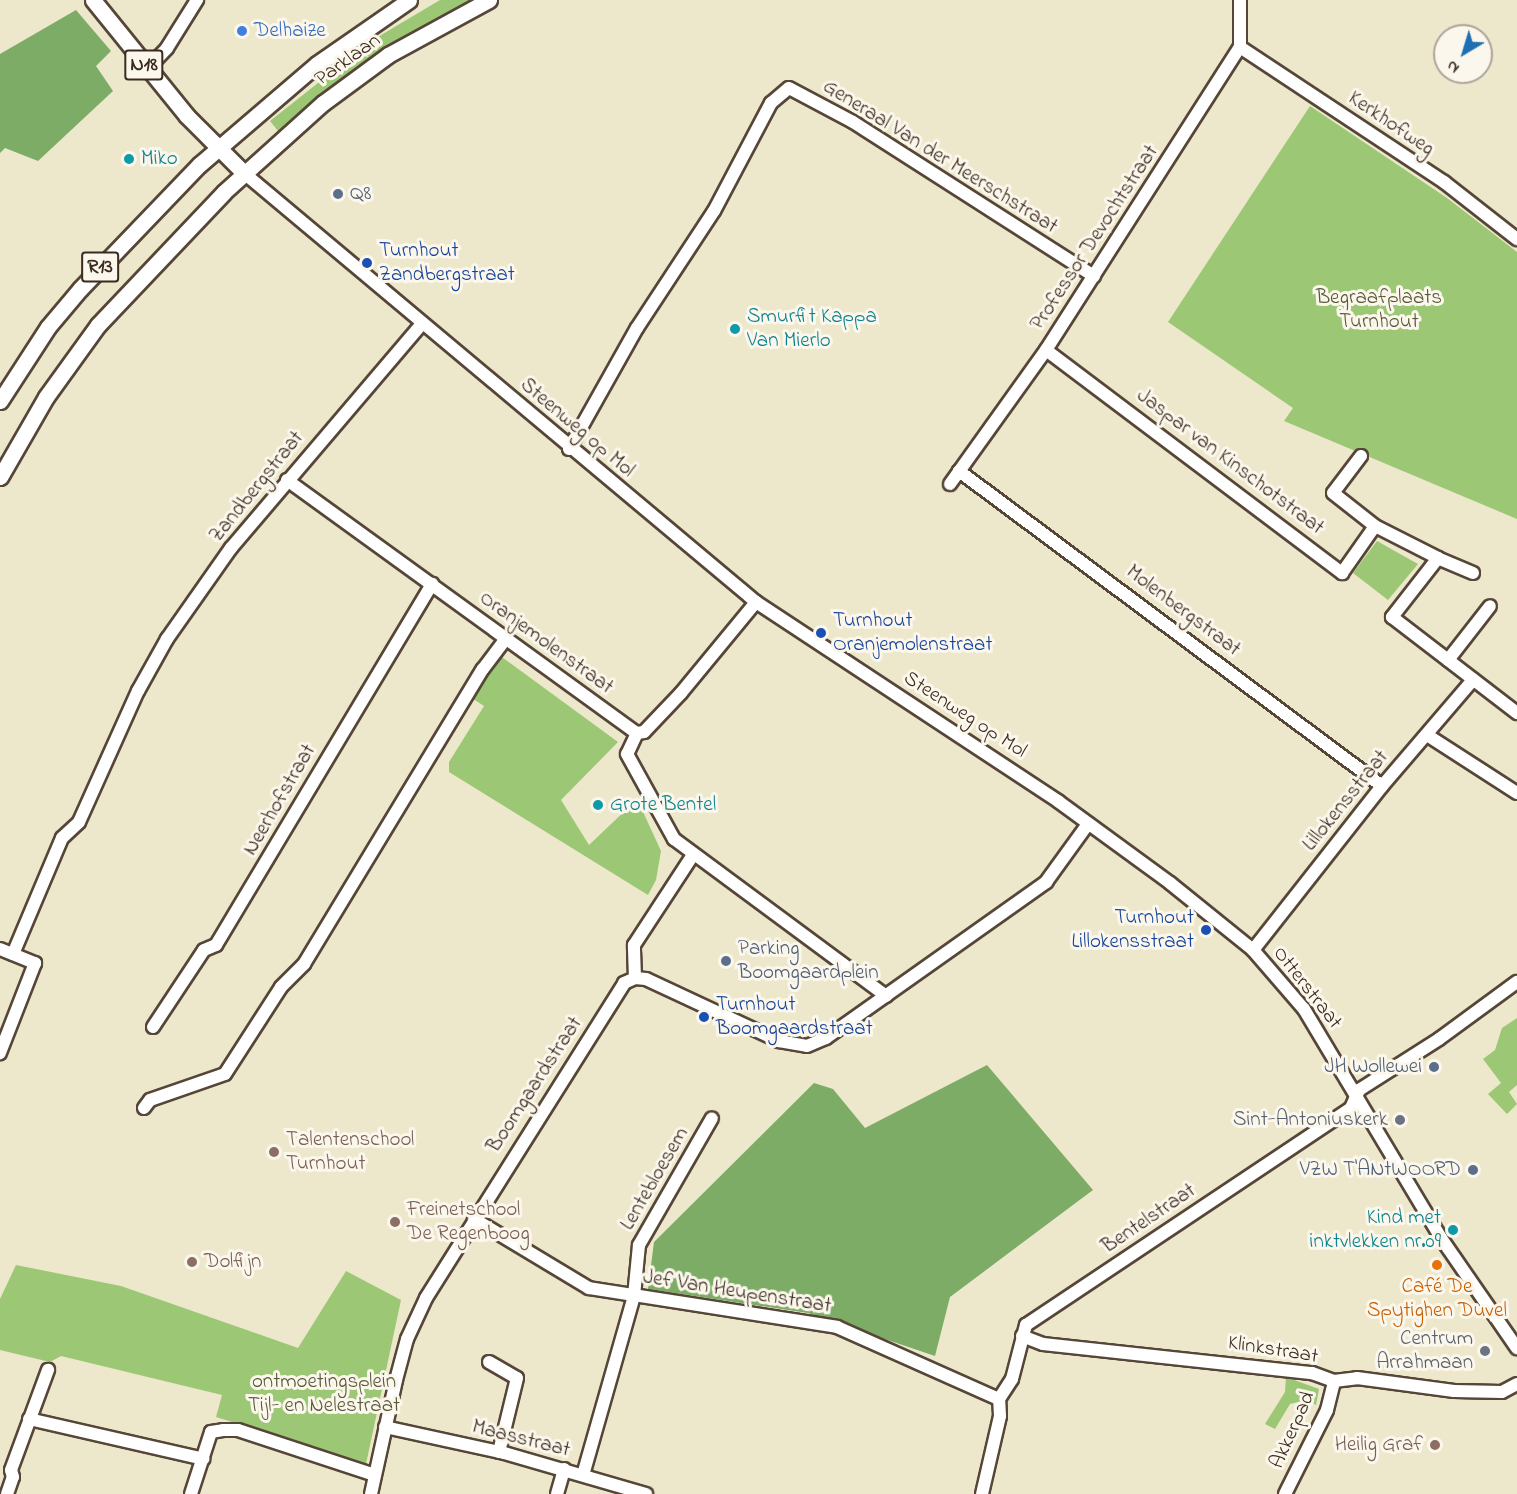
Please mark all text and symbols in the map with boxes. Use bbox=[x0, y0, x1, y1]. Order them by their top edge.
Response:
place label: Delhaize bbox=[254, 18, 326, 44]
marker: Delhaize bbox=[235, 24, 249, 38]
north arrow bbox=[1433, 24, 1493, 84]
street label: Parklaan bbox=[310, 28, 386, 92]
road number: N18 bbox=[123, 48, 165, 82]
text: N bbox=[1442, 54, 1465, 79]
street label: Generaal Van der Meerschstraat bbox=[818, 74, 1062, 240]
street label: Kerkhofweg bbox=[1343, 86, 1439, 162]
street label: Professor Devochtstraat bbox=[1026, 141, 1164, 335]
place label: Miko bbox=[141, 146, 178, 172]
marker: Miko bbox=[122, 152, 136, 166]
place label: Q8 bbox=[350, 181, 371, 207]
marker: Q8 bbox=[331, 187, 345, 201]
place label: Turnhout Zandbergstraat bbox=[379, 238, 515, 288]
road number: R13 bbox=[80, 250, 120, 284]
marker: Turnhout Zandbergstraat bbox=[360, 256, 374, 270]
park label: Begraafplaats Turnhout bbox=[1316, 285, 1442, 335]
place label: Smurfit Kappa Van Mierlo bbox=[747, 304, 877, 354]
marker: Smurfit Kappa Van Mierlo bbox=[728, 322, 742, 336]
street label: Steenweg op Mol bbox=[515, 373, 639, 483]
street label: Jaspar van Kinschotstraat bbox=[1131, 383, 1329, 541]
street label: Zandbergstraat bbox=[204, 426, 310, 548]
street label: Molenbergstraat bbox=[1121, 560, 1245, 662]
street label: Oranjemolenstraat bbox=[474, 586, 618, 700]
place label: Turnhout Oranjemolenstraat bbox=[833, 608, 992, 658]
marker: Turnhout Oranjemolenstraat bbox=[814, 626, 828, 640]
street label: Steenweg op Mol bbox=[899, 666, 1031, 764]
street label: Neerhofstraat bbox=[238, 740, 322, 860]
street label: Lillokensstraat bbox=[1298, 745, 1394, 857]
place label: Grote Bentel bbox=[610, 792, 716, 818]
marker: Grote Bentel bbox=[591, 798, 605, 812]
place label: Turnhout Lillokensstraat bbox=[1071, 905, 1194, 955]
marker: Turnhout Lillokensstraat bbox=[1199, 923, 1213, 937]
place label: Parking Boomgaardplein bbox=[738, 936, 879, 986]
street label: Otterstraat bbox=[1267, 942, 1347, 1034]
marker: Parking Boomgaardplein bbox=[719, 954, 733, 968]
place label: Turnhout Boomgaardstraat bbox=[716, 992, 873, 1042]
marker: Turnhout Boomgaardstraat bbox=[697, 1010, 711, 1024]
street label: Boomgaardstraat bbox=[482, 1012, 588, 1158]
place label: JH Wollewei bbox=[1324, 1054, 1422, 1080]
marker: JH Wollewei bbox=[1427, 1060, 1441, 1074]
place label: Sint-Antoniuskerk bbox=[1233, 1107, 1388, 1133]
marker: Sint-Antoniuskerk bbox=[1393, 1113, 1407, 1127]
street label: Lentebloesem bbox=[615, 1123, 695, 1235]
place label: Talentenschool Turnhout bbox=[286, 1127, 414, 1177]
marker: Talentenschool Turnhout bbox=[267, 1145, 281, 1159]
place label: VZW T'ANtWOORD bbox=[1300, 1157, 1461, 1183]
marker: VZW T'ANtWOORD bbox=[1466, 1163, 1480, 1177]
street label: Bentelstraat bbox=[1097, 1178, 1201, 1260]
place label: Freinetschool De Regenboog bbox=[407, 1197, 530, 1247]
place label: Kind met inktvlekken nr.09 bbox=[1310, 1205, 1441, 1255]
marker: Freinetschool De Regenboog bbox=[388, 1215, 402, 1229]
marker: Kind met inktvlekken nr.09 bbox=[1446, 1223, 1460, 1237]
place label: Dolfijn bbox=[204, 1249, 261, 1275]
marker: Dolfijn bbox=[185, 1255, 199, 1269]
marker: Café De Spytighen Duvel bbox=[1430, 1258, 1444, 1272]
street label: Jef Van Heupenstraat bbox=[641, 1265, 833, 1319]
place label: Café De Spytighen Duvel bbox=[1367, 1274, 1507, 1324]
place label: Centrum Arrahmaan bbox=[1376, 1326, 1473, 1376]
street label: Klinkstraat bbox=[1226, 1330, 1320, 1370]
marker: Centrum Arrahmaan bbox=[1478, 1344, 1492, 1358]
park label: ontmoetingsplein Tijl- en Nelestraat bbox=[248, 1369, 400, 1419]
street label: Akkerpad bbox=[1265, 1388, 1321, 1472]
street label: Maasstraat bbox=[469, 1415, 573, 1463]
place label: Heilig Graf bbox=[1335, 1432, 1423, 1458]
marker: Heilig Graf bbox=[1428, 1438, 1442, 1452]

